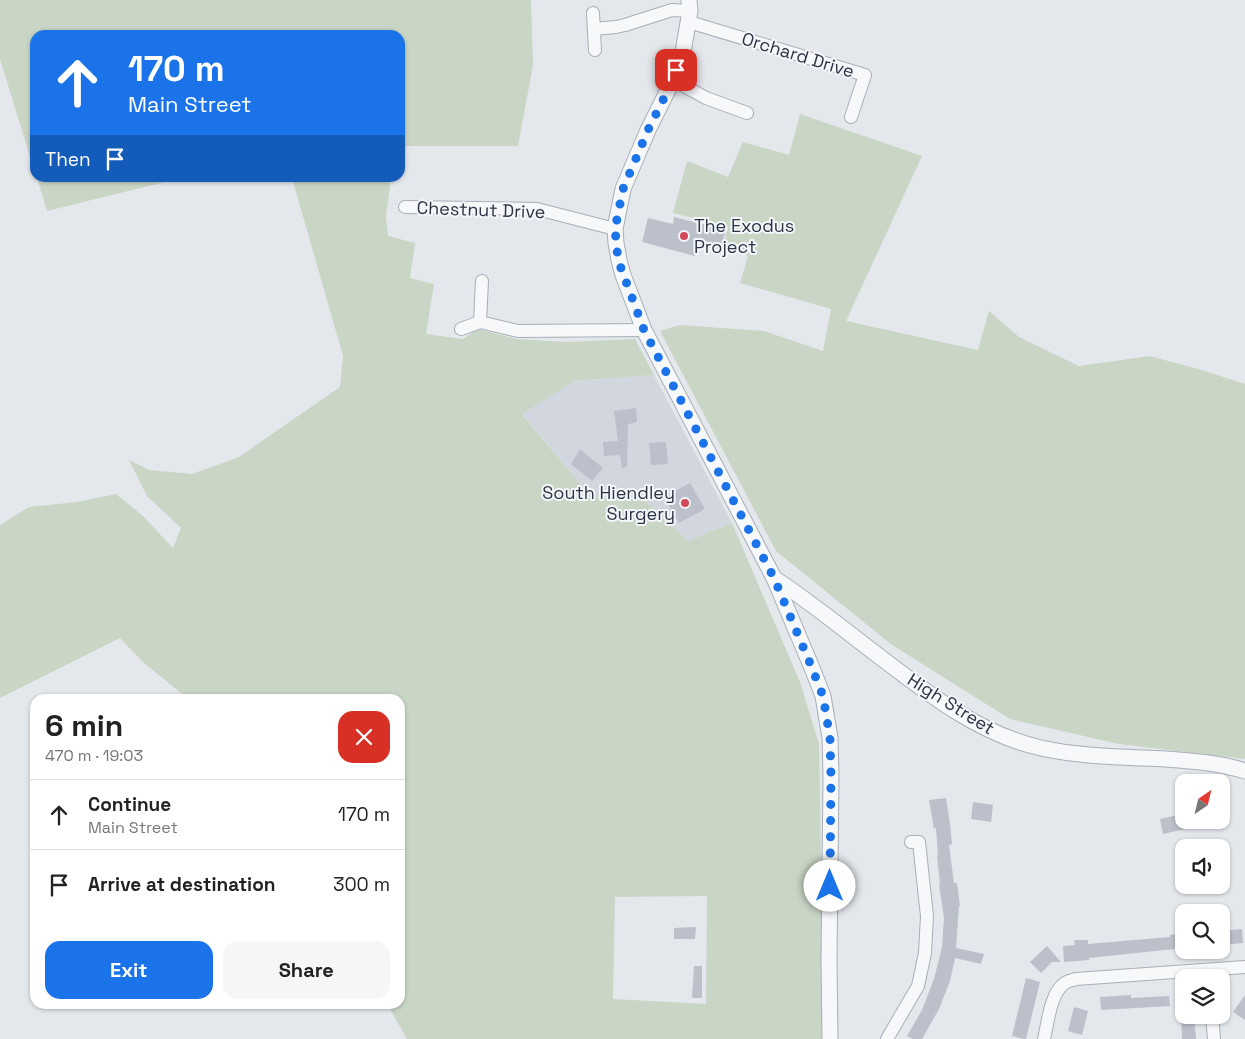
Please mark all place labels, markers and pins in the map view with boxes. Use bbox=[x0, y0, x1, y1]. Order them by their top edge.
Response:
pin bbox=[655, 49, 697, 91]
place label: The Exodus Project bbox=[694, 214, 794, 258]
marker: The Exodus Project bbox=[678, 230, 690, 242]
place label: South Hiendley Surgery bbox=[542, 481, 675, 525]
marker: South Hiendley Surgery bbox=[679, 497, 691, 509]

